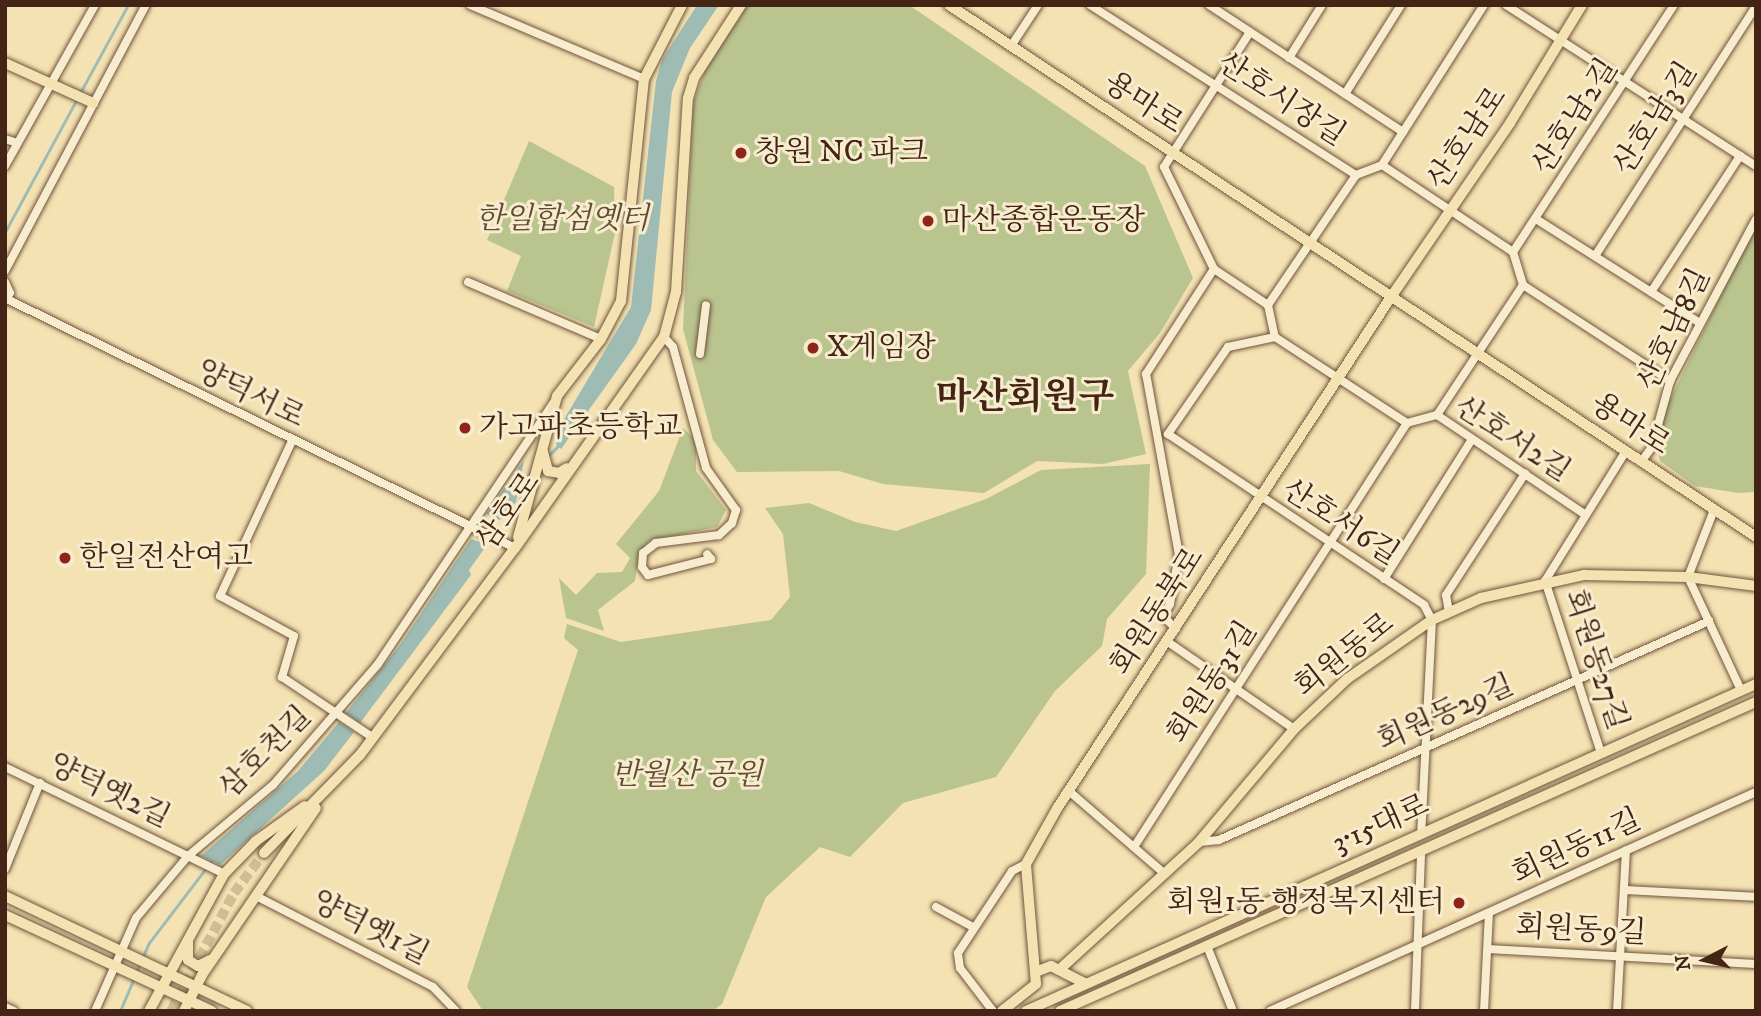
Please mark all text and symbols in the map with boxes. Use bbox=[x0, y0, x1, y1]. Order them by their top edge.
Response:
street label: 산호시장길 bbox=[1210, 45, 1352, 155]
street label: 산호남2길 bbox=[1525, 52, 1627, 182]
street label: 산호남3길 bbox=[1606, 56, 1706, 182]
street label: 용마로 bbox=[1097, 65, 1189, 143]
street label: 산호남로 bbox=[1421, 81, 1515, 197]
place label: 창원 NC 파크 bbox=[755, 135, 928, 171]
marker: 창원 NC 파크 bbox=[733, 145, 749, 161]
park label: 한일합섬옛터 bbox=[475, 202, 649, 238]
place label: 마산종합운동장 bbox=[942, 203, 1145, 239]
marker: 마산종합운동장 bbox=[920, 213, 936, 229]
street label: 산호남8길 bbox=[1631, 263, 1719, 397]
place label: X게임장 bbox=[827, 330, 936, 366]
marker: X게임장 bbox=[805, 340, 821, 356]
street label: 양덕서로 bbox=[190, 353, 310, 437]
district label: 마산회원구 bbox=[936, 376, 1114, 420]
street label: 용마로 bbox=[1584, 386, 1676, 464]
street label: 산호서2길 bbox=[1447, 389, 1577, 491]
place label: 가고파초등학교 bbox=[479, 410, 682, 446]
marker: 가고파초등학교 bbox=[457, 420, 473, 436]
street label: 삼호로 bbox=[469, 466, 549, 558]
street label: 산호서6길 bbox=[1275, 472, 1405, 574]
place label: 한일전산여고 bbox=[79, 540, 253, 576]
street label: 회원동북로 bbox=[1103, 541, 1213, 683]
marker: 한일전산여고 bbox=[57, 550, 73, 566]
street label: 회원동27길 bbox=[1555, 585, 1635, 735]
street label: 회원동로 bbox=[1288, 606, 1402, 706]
street label: 회원동31길 bbox=[1160, 615, 1266, 751]
street label: 회원동29길 bbox=[1372, 668, 1520, 760]
street label: 삼호천길 bbox=[212, 699, 320, 807]
street label: 양덕옛2길 bbox=[42, 747, 176, 837]
park label: 반월산 공원 bbox=[611, 758, 763, 794]
street label: 3·15대로 bbox=[1327, 788, 1435, 862]
street label: 회원동11길 bbox=[1507, 803, 1647, 893]
street label: 양덕옛1길 bbox=[305, 884, 435, 974]
place label: 회원1동 행정복지센터 bbox=[1167, 885, 1445, 921]
marker: 회원1동 행정복지센터 bbox=[1451, 895, 1467, 911]
street label: 회원동9길 bbox=[1515, 910, 1647, 952]
north arrow bbox=[1670, 925, 1740, 995]
text: N bbox=[1671, 953, 1696, 972]

